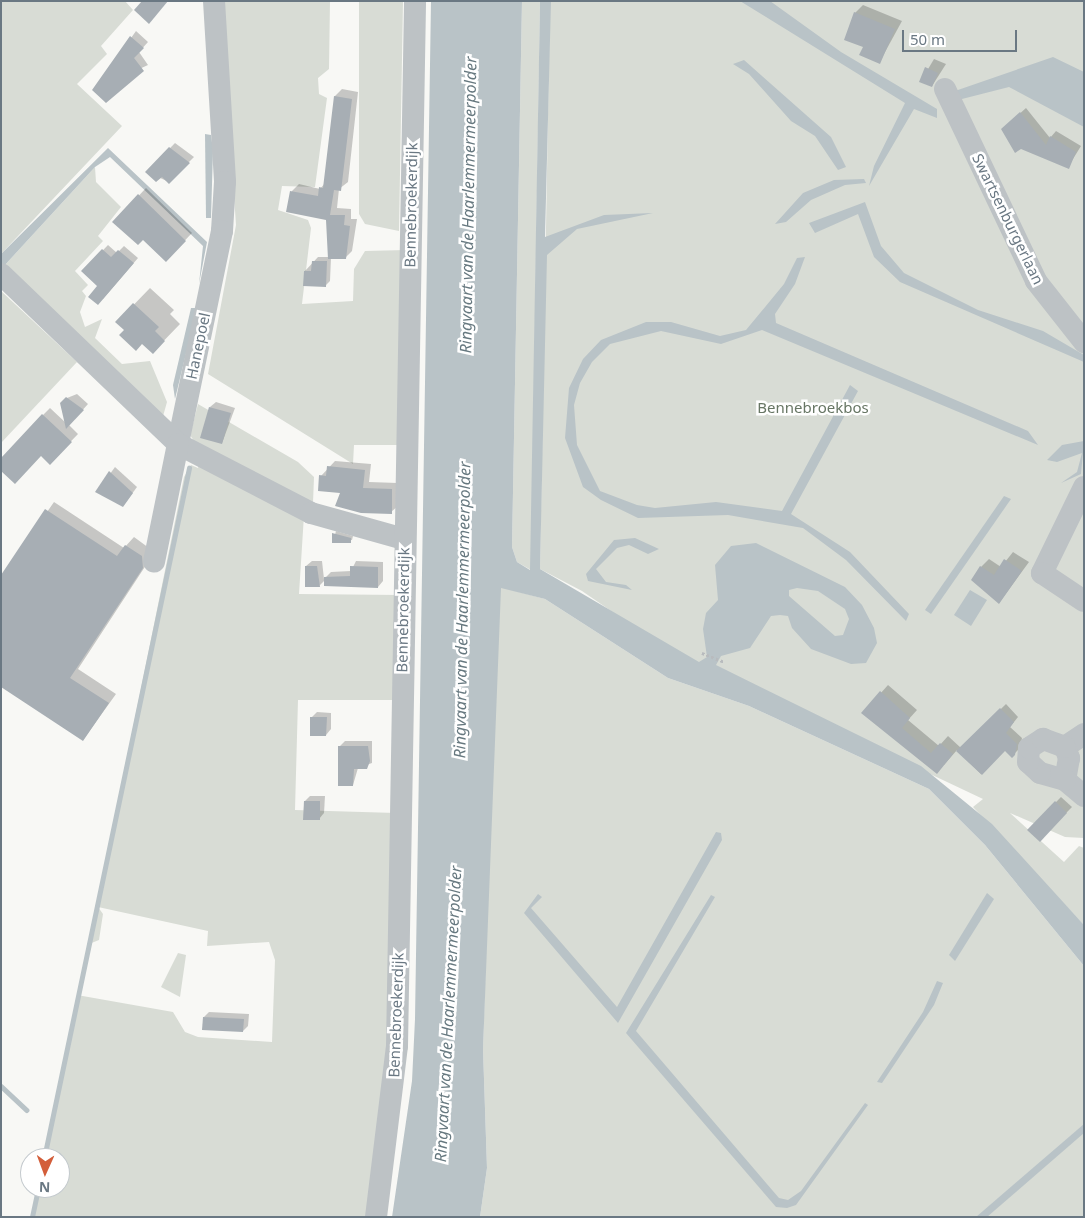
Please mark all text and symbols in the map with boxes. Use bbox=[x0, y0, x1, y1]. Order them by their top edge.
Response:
scale bar bbox=[905, 20, 1020, 52]
text: 50 m bbox=[910, 29, 945, 49]
water label: Ringvaart van de Haarlemmermeerpolder bbox=[456, 56, 480, 354]
street label: Bennebroekerdijk bbox=[401, 142, 421, 268]
street label: Swartsenburgerlaan bbox=[968, 151, 1048, 287]
street label: Hanepoel bbox=[182, 311, 214, 381]
park label: Bennebroekbos bbox=[757, 399, 869, 417]
water label: Ringvaart van de Haarlemmermeerpolder bbox=[450, 461, 474, 759]
street label: Bennebroekerdijk bbox=[393, 547, 413, 673]
water label: Ringvaart van de Haarlemmermeerpolder bbox=[431, 865, 465, 1163]
street label: Bennebroekerdijk bbox=[385, 952, 407, 1078]
north arrow bbox=[20, 1148, 70, 1198]
text: N bbox=[38, 1178, 51, 1197]

